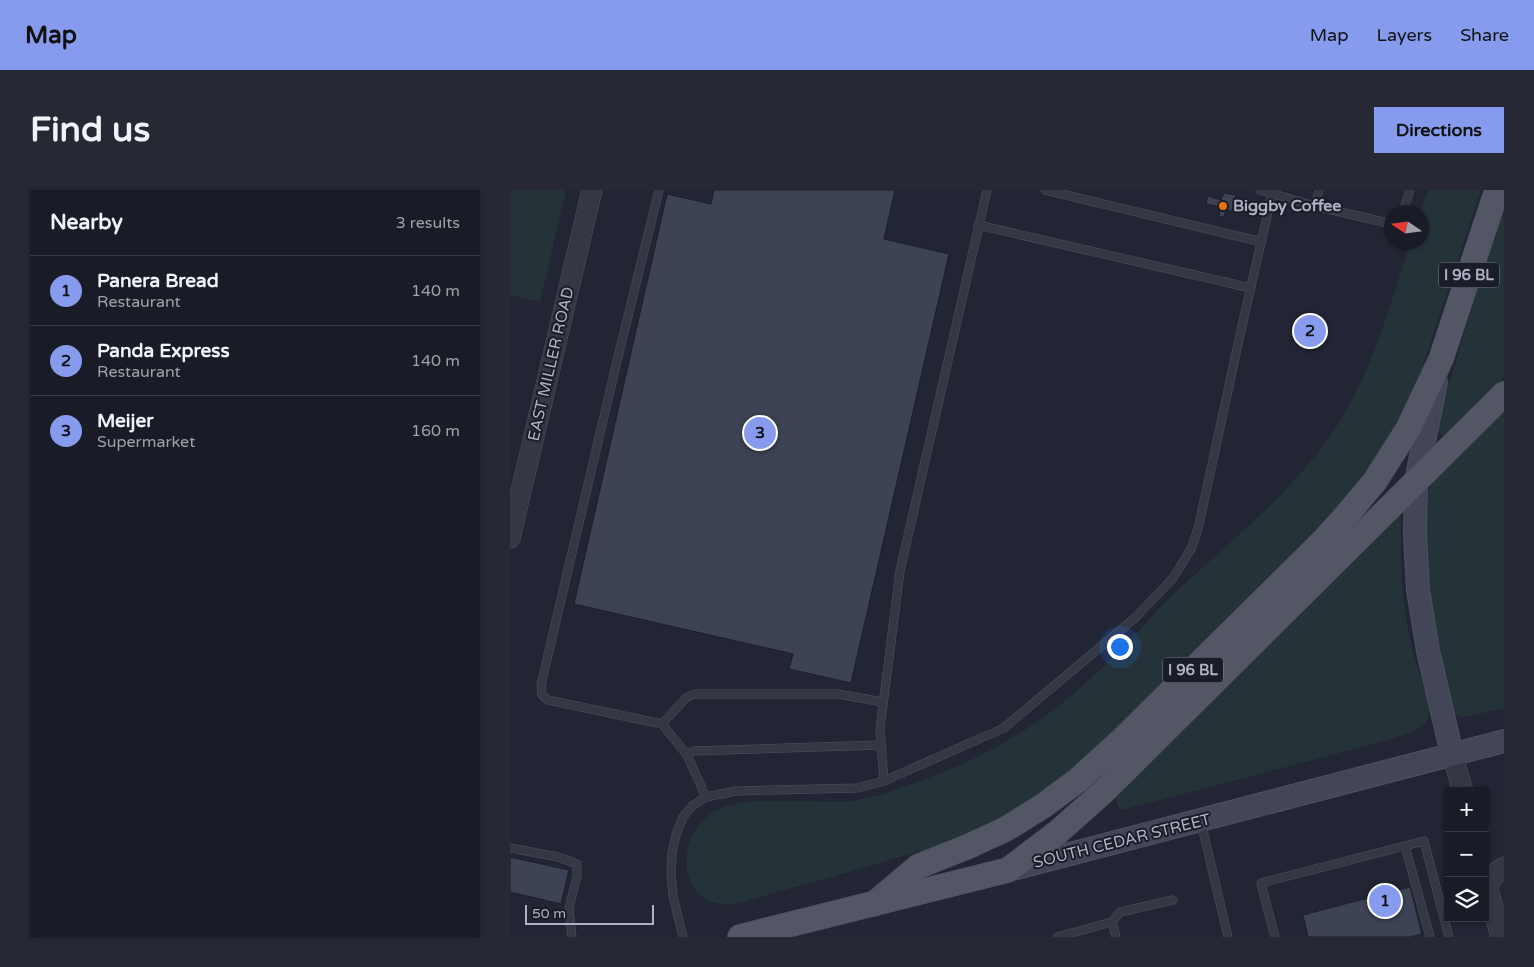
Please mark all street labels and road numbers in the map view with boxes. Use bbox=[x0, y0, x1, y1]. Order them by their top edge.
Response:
road number: I 96 BL bbox=[1439, 262, 1499, 288]
street label: EAST MILLER ROAD bbox=[524, 285, 578, 443]
road number: I 96 BL bbox=[1163, 658, 1223, 682]
street label: SOUTH CEDAR STREET bbox=[1031, 809, 1213, 873]

